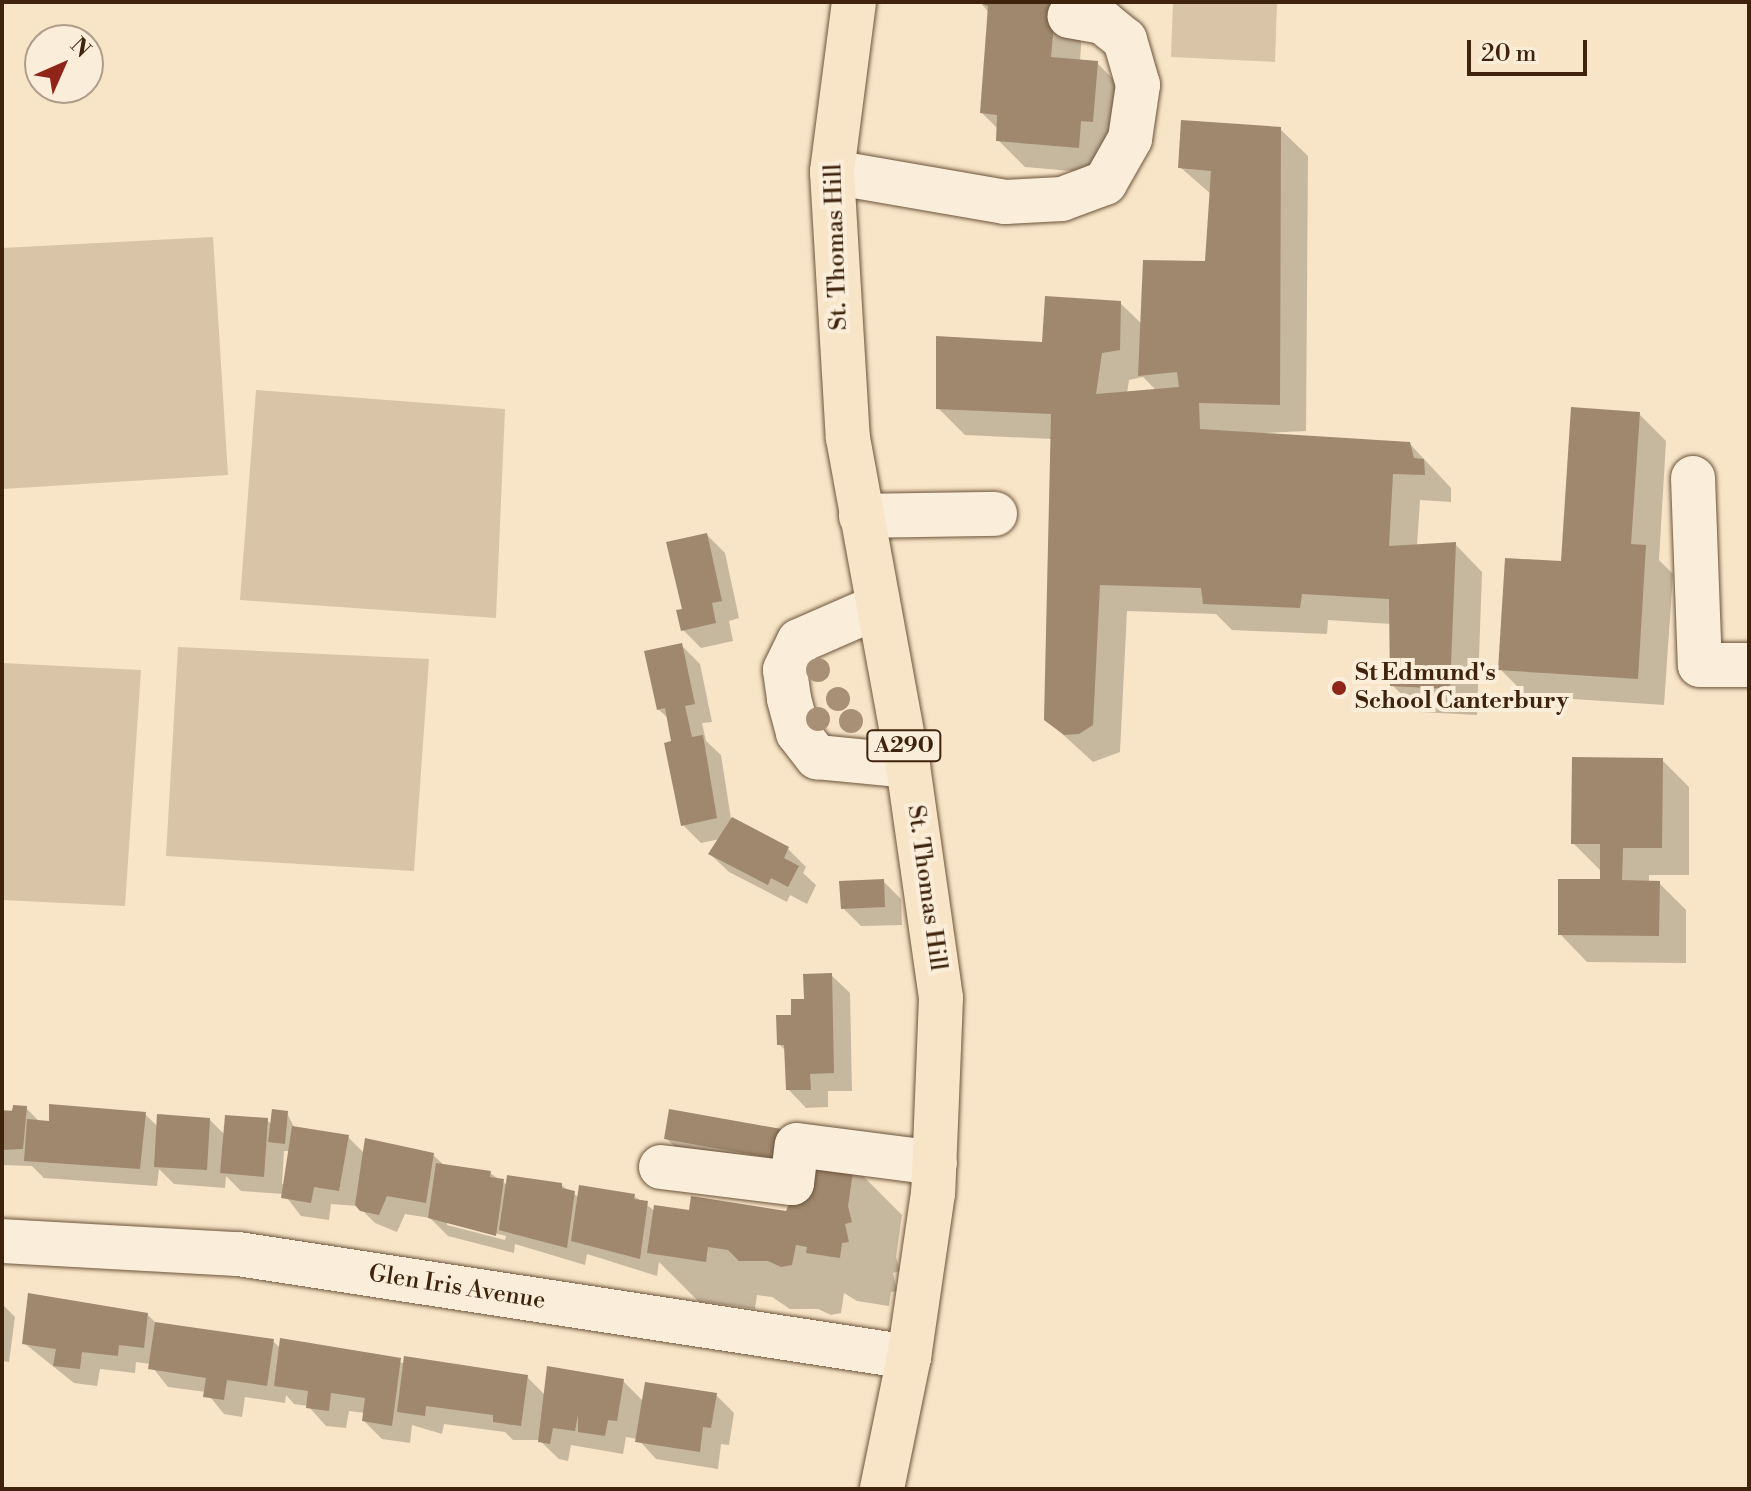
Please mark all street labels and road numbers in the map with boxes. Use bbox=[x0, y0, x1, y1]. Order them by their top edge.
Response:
street label: St. Thomas Hill bbox=[820, 163, 854, 331]
road number: A290 bbox=[866, 728, 942, 764]
street label: St. Thomas Hill bbox=[900, 803, 952, 973]
street label: Glen Iris Avenue bbox=[367, 1260, 547, 1316]

